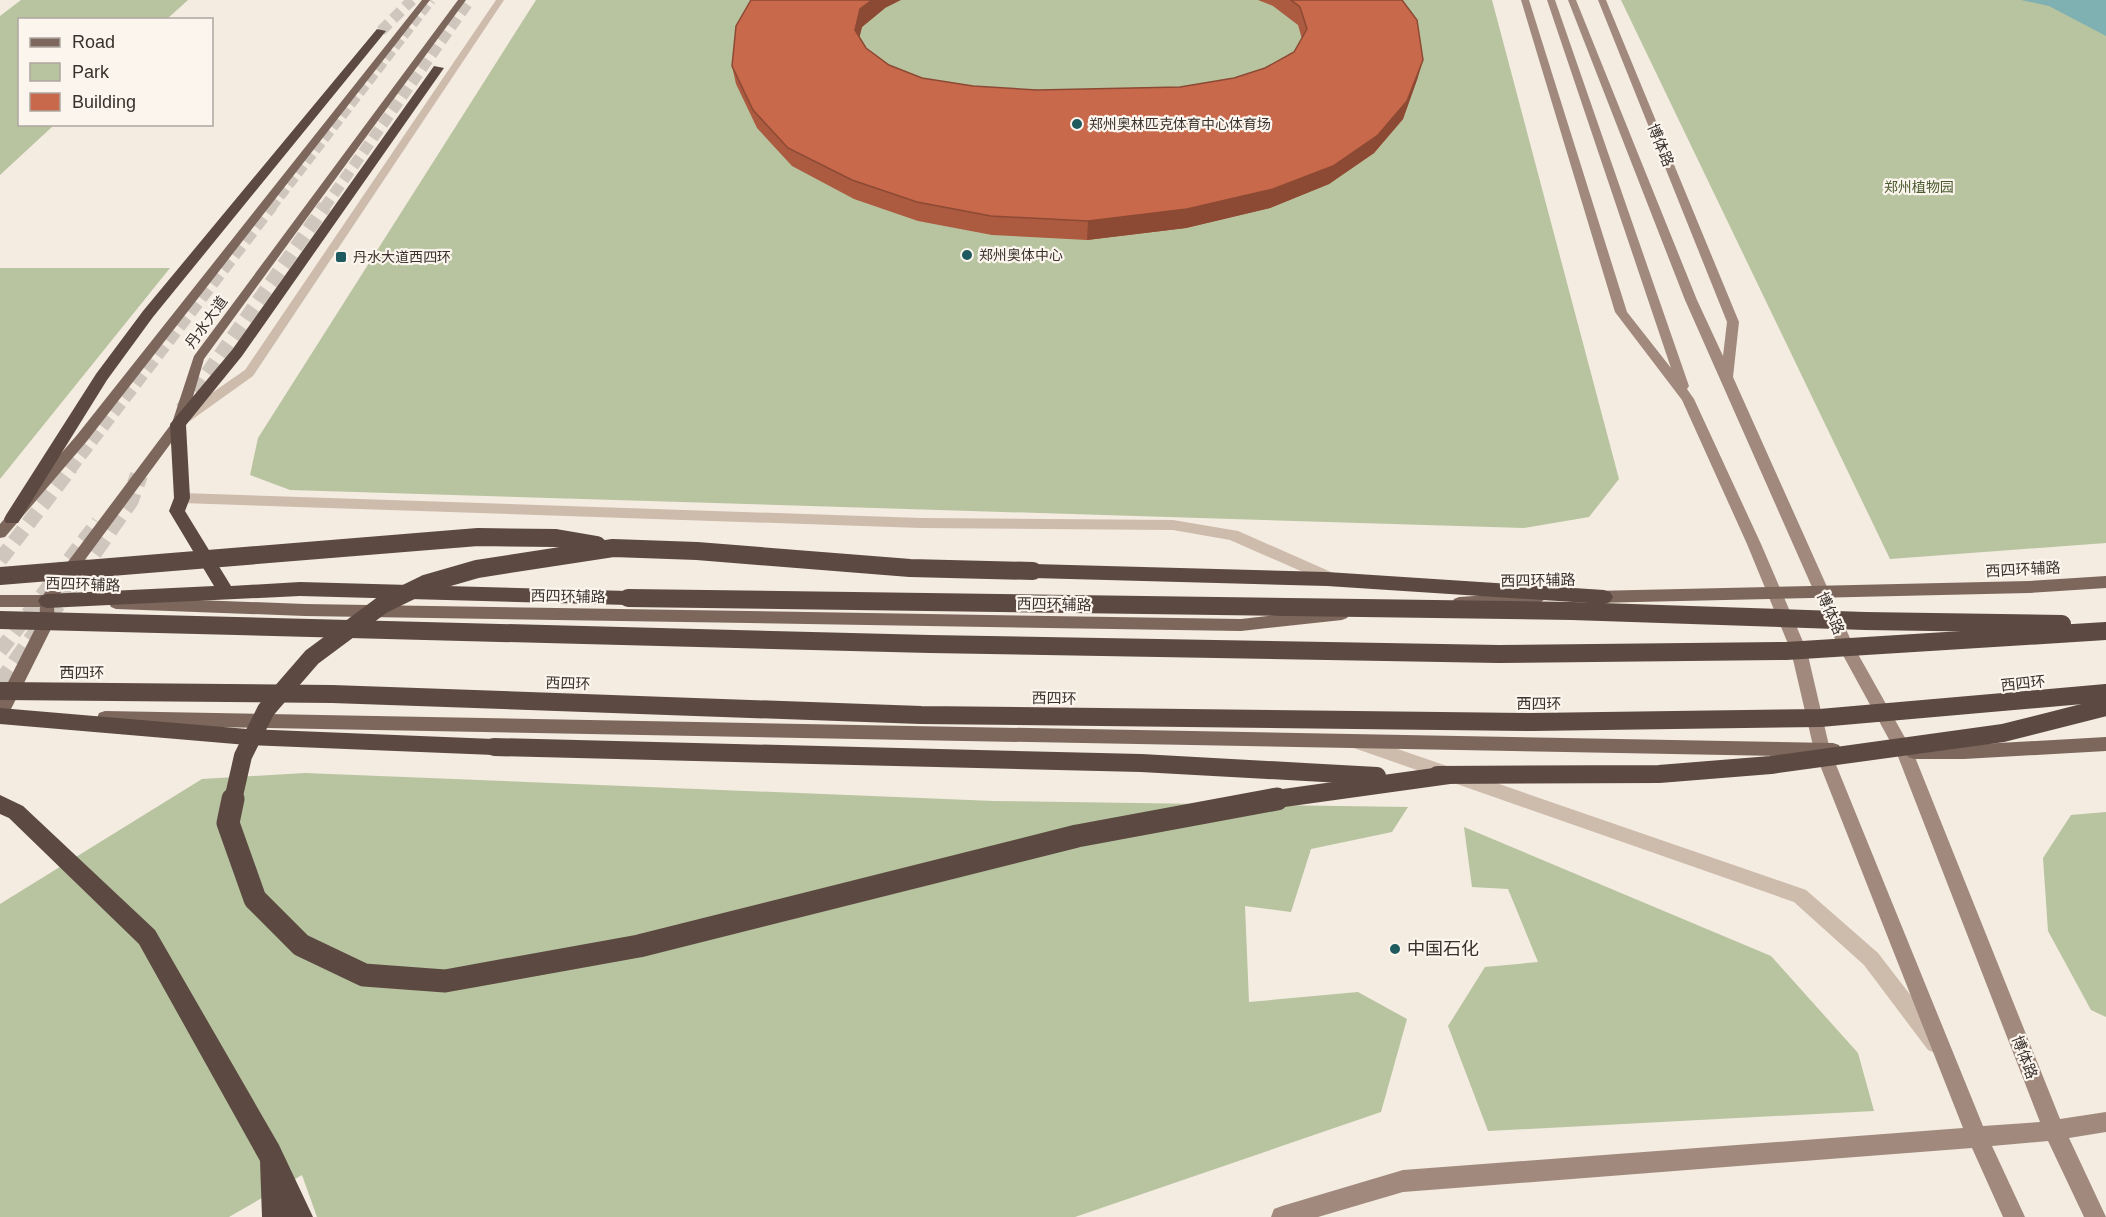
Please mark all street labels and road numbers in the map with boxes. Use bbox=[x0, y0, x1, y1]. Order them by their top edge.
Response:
street label: 博体路 bbox=[1645, 121, 1677, 169]
street label: 丹水大道 bbox=[181, 293, 231, 351]
street label: 西四环辅路 bbox=[1985, 559, 2061, 579]
street label: 西四环辅路 bbox=[1500, 571, 1576, 589]
street label: 西四环辅路 bbox=[45, 574, 121, 594]
street label: 西四环辅路 bbox=[530, 587, 606, 605]
street label: 博体路 bbox=[1814, 589, 1848, 637]
street label: 西四环辅路 bbox=[1016, 595, 1092, 613]
street label: 西四环 bbox=[59, 664, 105, 681]
street label: 西四环 bbox=[2000, 672, 2046, 694]
street label: 西四环 bbox=[545, 674, 591, 692]
street label: 西四环 bbox=[1031, 689, 1077, 707]
street label: 西四环 bbox=[1516, 695, 1562, 712]
street label: 博体路 bbox=[2009, 1033, 2041, 1081]

